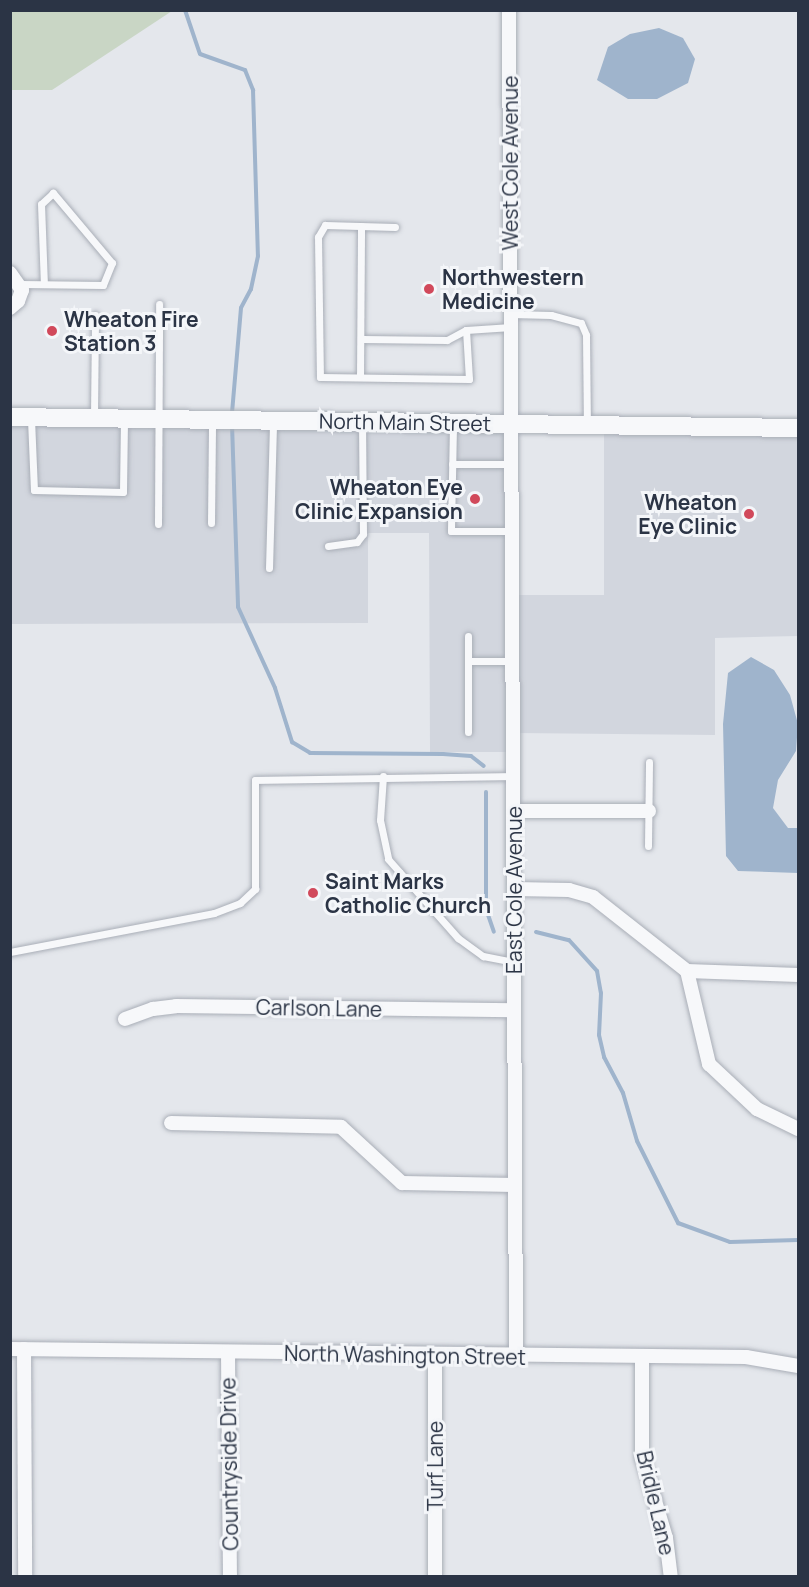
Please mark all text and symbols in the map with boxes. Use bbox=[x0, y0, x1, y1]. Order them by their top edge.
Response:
street label: West Cole Avenue bbox=[497, 75, 523, 251]
place label: Northwestern Medicine bbox=[442, 264, 584, 314]
marker: Northwestern Medicine bbox=[420, 280, 438, 298]
place label: Wheaton Fire Station 3 bbox=[64, 306, 199, 356]
marker: Wheaton Fire Station 3 bbox=[45, 324, 59, 338]
street label: North Main Street bbox=[319, 408, 491, 436]
place label: Wheaton Eye Clinic Expansion bbox=[295, 474, 463, 524]
place label: Wheaton Eye Clinic bbox=[638, 489, 737, 539]
marker: Wheaton Eye Clinic Expansion bbox=[468, 492, 482, 506]
marker: Wheaton Eye Clinic bbox=[742, 507, 756, 521]
street label: East Cole Avenue bbox=[501, 806, 527, 974]
place label: Saint Marks Catholic Church bbox=[325, 868, 491, 918]
marker: Saint Marks Catholic Church bbox=[306, 886, 320, 900]
street label: Carlson Lane bbox=[256, 994, 382, 1022]
street label: North Washington Street bbox=[284, 1340, 526, 1370]
street label: Countryside Drive bbox=[215, 1377, 243, 1551]
street label: Turf Lane bbox=[422, 1421, 448, 1511]
street label: Bridle Lane bbox=[632, 1448, 680, 1558]

